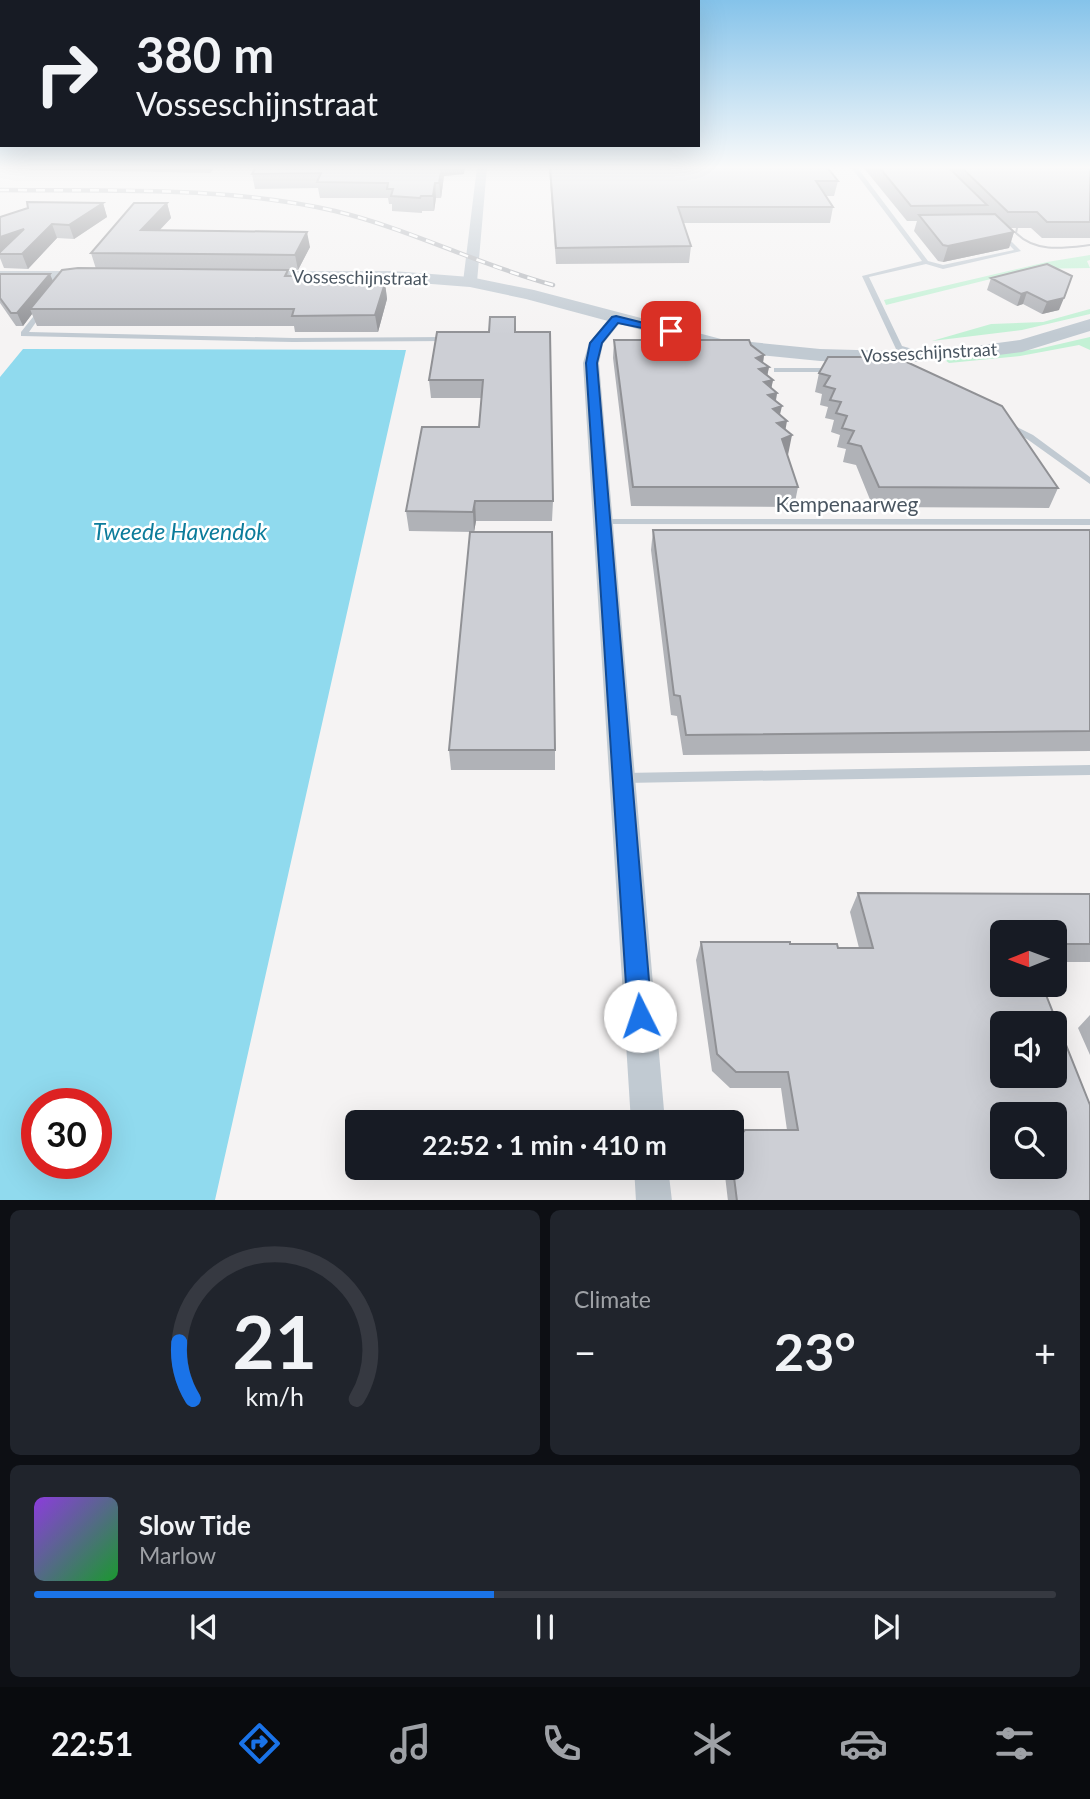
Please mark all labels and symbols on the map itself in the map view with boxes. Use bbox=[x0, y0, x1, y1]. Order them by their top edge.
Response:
street label: Vosseschijnstraat bbox=[292, 265, 429, 289]
pin bbox=[641, 301, 701, 361]
street label: Vosseschijnstraat bbox=[860, 337, 998, 367]
street label: Kempenaarweg bbox=[776, 491, 919, 516]
water label: Tweede Havendok bbox=[93, 517, 268, 545]
north arrow bbox=[990, 920, 1068, 998]
position arrow bbox=[603, 979, 677, 1053]
speed limit sign: 30 bbox=[21, 1088, 112, 1179]

